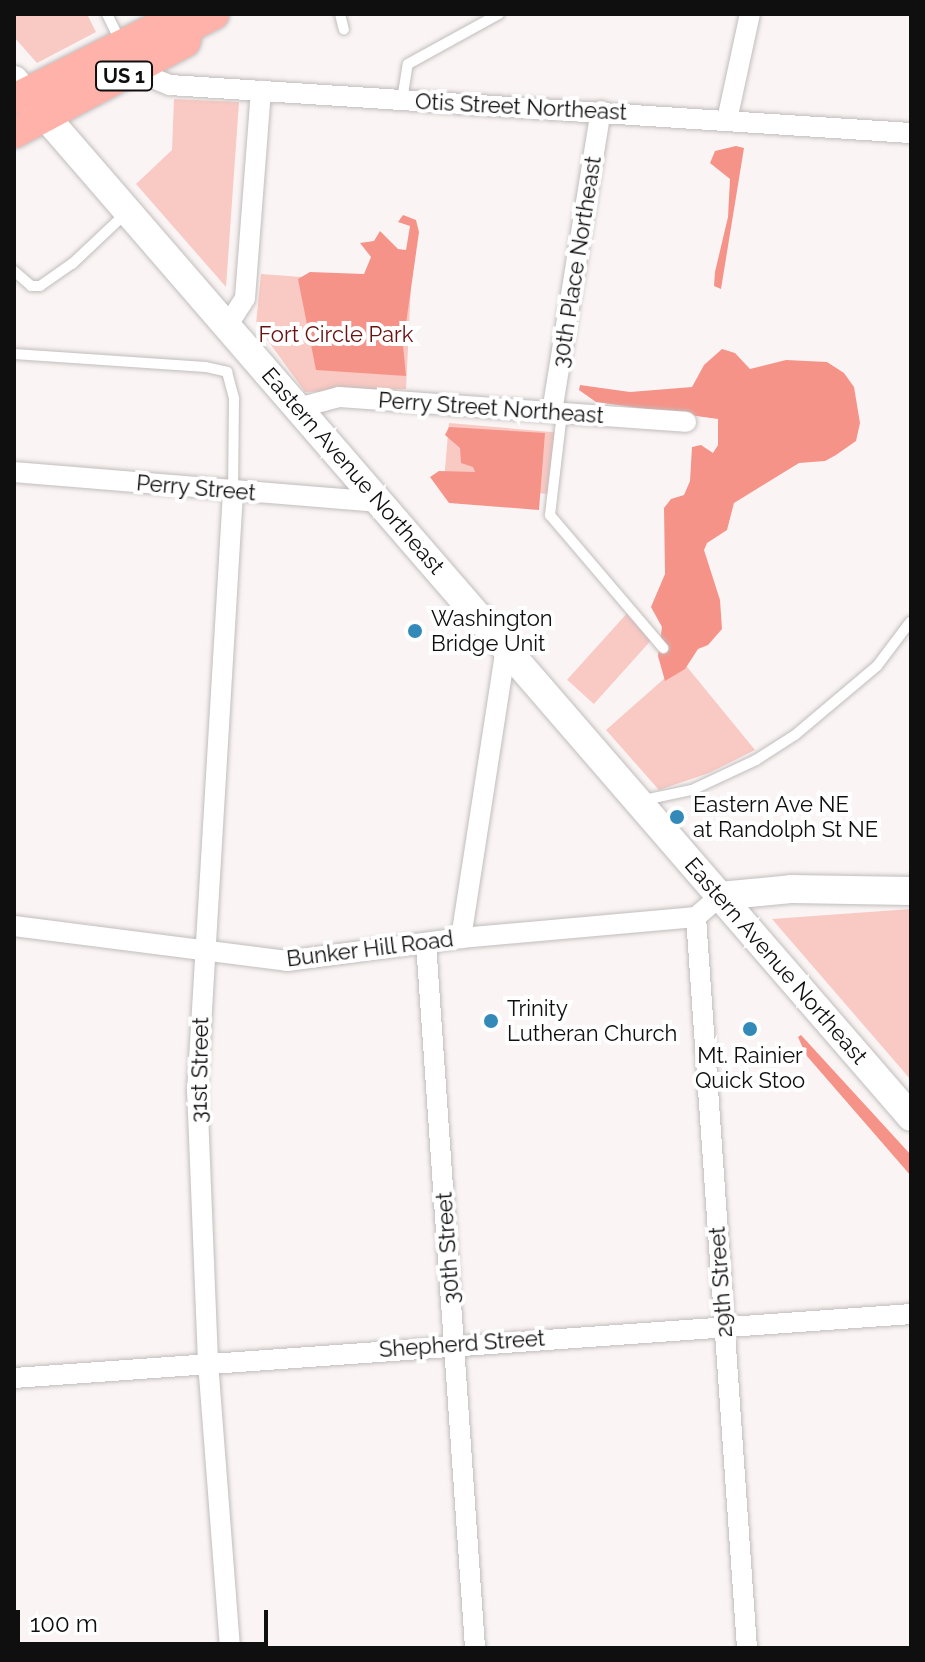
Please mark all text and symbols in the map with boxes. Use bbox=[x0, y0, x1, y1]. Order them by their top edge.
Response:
road number: US 1 bbox=[94, 60, 154, 92]
street label: Otis Street Northeast bbox=[414, 88, 628, 126]
street label: 30th Place Northeast bbox=[547, 154, 607, 370]
park label: Fort Circle Park bbox=[259, 322, 413, 348]
street label: Eastern Avenue Northeast bbox=[256, 362, 450, 580]
street label: Perry Street Northeast bbox=[377, 387, 605, 429]
street label: Perry Street bbox=[135, 470, 257, 506]
place label: Washington Bridge Unit bbox=[431, 605, 553, 656]
marker: Washington Bridge Unit bbox=[406, 622, 424, 640]
place label: Eastern Ave NE at Randolph St NE bbox=[693, 791, 878, 842]
marker: Eastern Ave NE at Randolph St NE bbox=[668, 808, 686, 826]
street label: Eastern Avenue Northeast bbox=[679, 852, 873, 1070]
street label: Bunker Hill Road bbox=[284, 926, 456, 972]
place label: Trinity Lutheran Church bbox=[507, 995, 677, 1046]
marker: Trinity Lutheran Church bbox=[482, 1012, 500, 1030]
street label: 31st Street bbox=[186, 1017, 214, 1123]
marker: Mt. Rainier Quick Stoo bbox=[741, 1020, 759, 1038]
place label: Mt. Rainier Quick Stoo bbox=[695, 1042, 805, 1094]
street label: 30th Street bbox=[431, 1191, 465, 1305]
street label: 29th Street bbox=[704, 1226, 738, 1338]
street label: Shepherd Street bbox=[378, 1325, 546, 1363]
scale bar bbox=[20, 1594, 272, 1644]
text: 100 m bbox=[30, 1609, 98, 1638]

